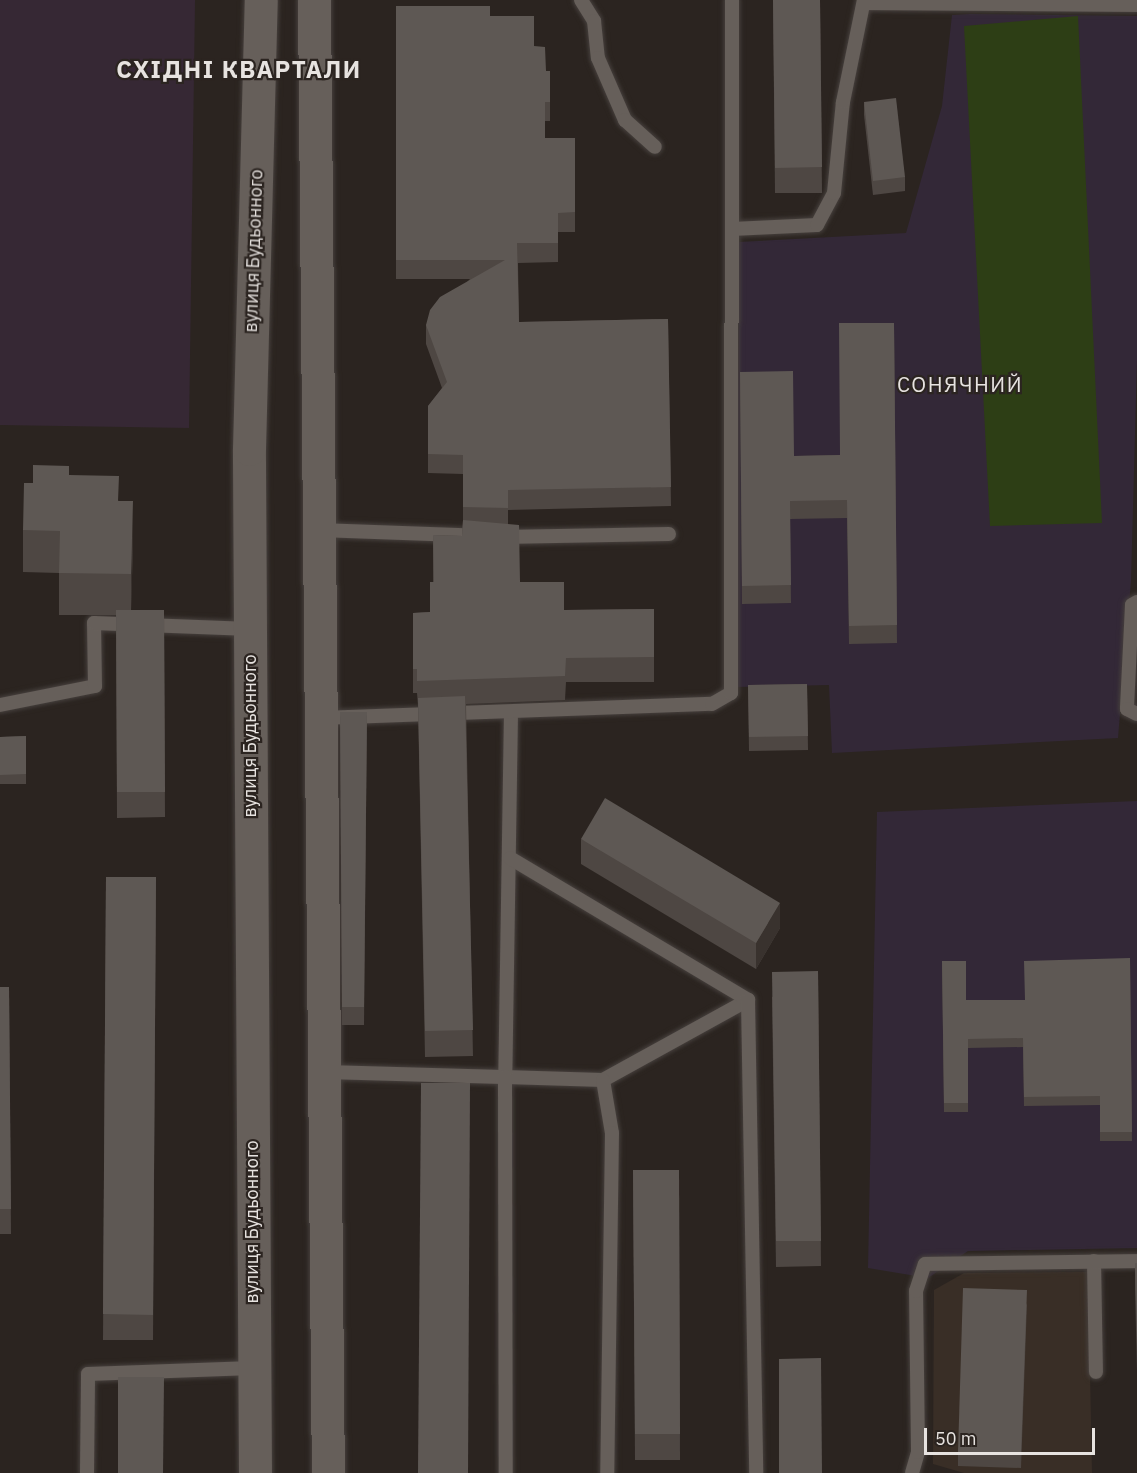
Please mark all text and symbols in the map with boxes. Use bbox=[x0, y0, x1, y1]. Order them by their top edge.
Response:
district label: СХІДНІ КВАРТАЛИ bbox=[116, 56, 362, 84]
street label: вулиця Будьонного bbox=[240, 169, 268, 333]
district label: СОНЯЧНИЙ bbox=[897, 371, 1023, 397]
street label: вулиця Будьонного bbox=[239, 655, 261, 817]
street label: вулиця Будьонного bbox=[241, 1141, 263, 1303]
scale bar bbox=[927, 1416, 1098, 1454]
text: 50 m bbox=[935, 1427, 977, 1450]

